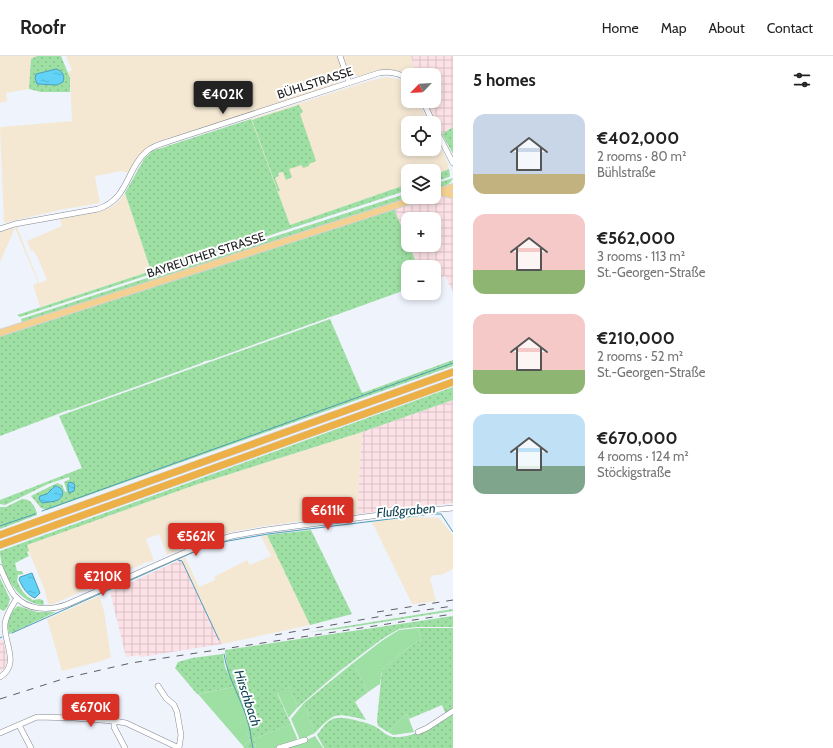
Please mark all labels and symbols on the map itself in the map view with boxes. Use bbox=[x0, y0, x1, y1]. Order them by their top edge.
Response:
street label: BÜHLSTRASSE bbox=[275, 63, 355, 102]
north arrow bbox=[401, 68, 441, 108]
pin: €402K bbox=[195, 81, 251, 115]
street label: BAYREUTHER STRASSE bbox=[145, 228, 267, 281]
pin: €611K bbox=[300, 497, 356, 531]
water label: Flußgraben bbox=[376, 499, 436, 521]
pin: €562K bbox=[168, 523, 224, 557]
pin: €210K bbox=[75, 563, 131, 597]
water label: Hirschbach bbox=[231, 668, 265, 728]
pin: €670K bbox=[63, 694, 119, 728]

